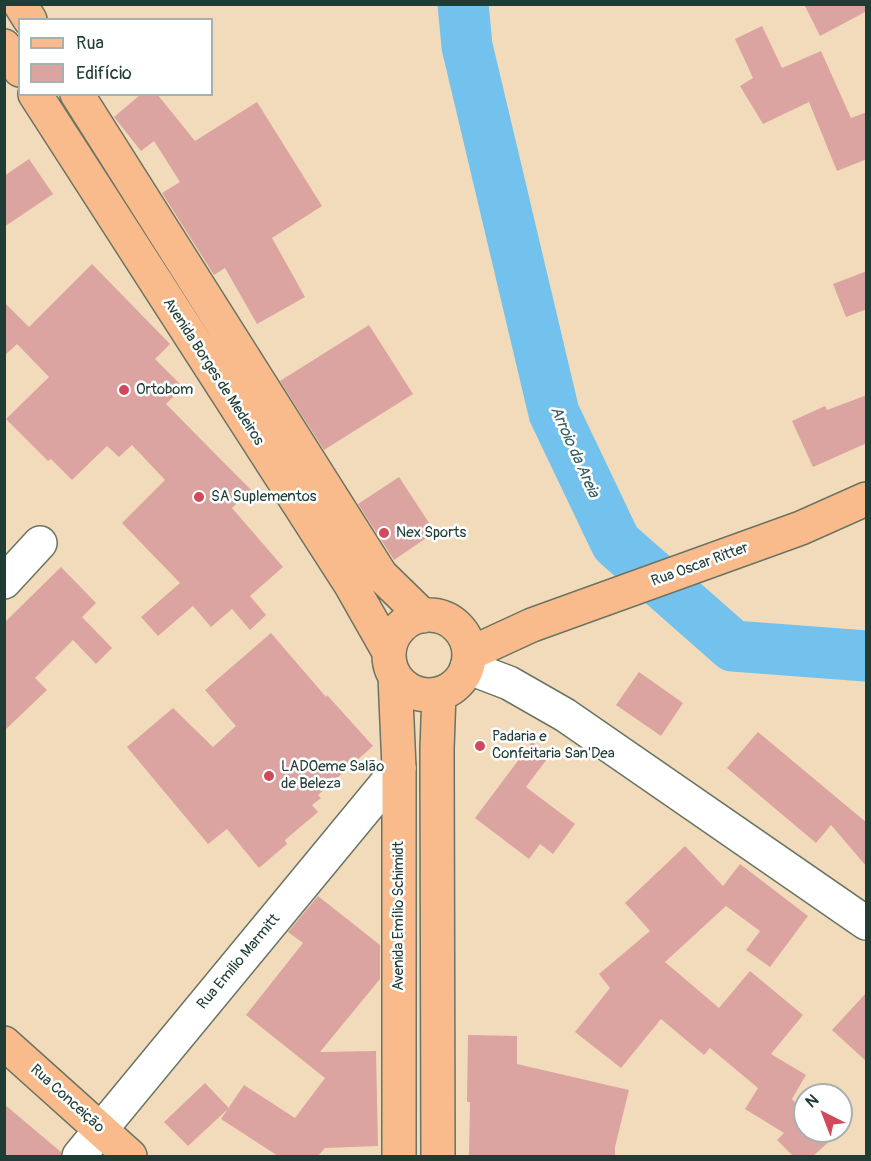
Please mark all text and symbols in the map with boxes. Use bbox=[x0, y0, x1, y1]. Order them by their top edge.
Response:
legend bbox=[18, 18, 213, 96]
text: Rua bbox=[76, 32, 104, 55]
text: Edifício bbox=[76, 62, 132, 85]
street label: Avenida Borges de Medeiros bbox=[159, 295, 267, 449]
place label: Ortobom bbox=[136, 381, 193, 399]
marker: Ortobom bbox=[117, 383, 131, 397]
water label: Arroio da Areia bbox=[545, 403, 603, 501]
place label: SA Suplementos bbox=[211, 488, 316, 506]
marker: SA Suplementos bbox=[192, 490, 206, 504]
place label: Nex Sports bbox=[396, 524, 466, 542]
marker: Nex Sports bbox=[377, 526, 391, 540]
street label: Rua Oscar Ritter bbox=[649, 539, 751, 591]
place label: Padaria e Confeitaria San'Dea bbox=[492, 728, 615, 763]
marker: Padaria e Confeitaria San'Dea bbox=[473, 739, 487, 753]
place label: LADOeme Salão de Beleza bbox=[281, 758, 384, 793]
marker: LADOeme Salão de Beleza bbox=[262, 769, 276, 783]
street label: Avenida Emílio Schimidt bbox=[390, 841, 408, 991]
street label: Rua Emilio Marmitt bbox=[194, 911, 284, 1013]
street label: Rua Conceição bbox=[26, 1061, 108, 1137]
north arrow bbox=[793, 1083, 853, 1143]
text: N bbox=[802, 1090, 823, 1112]

